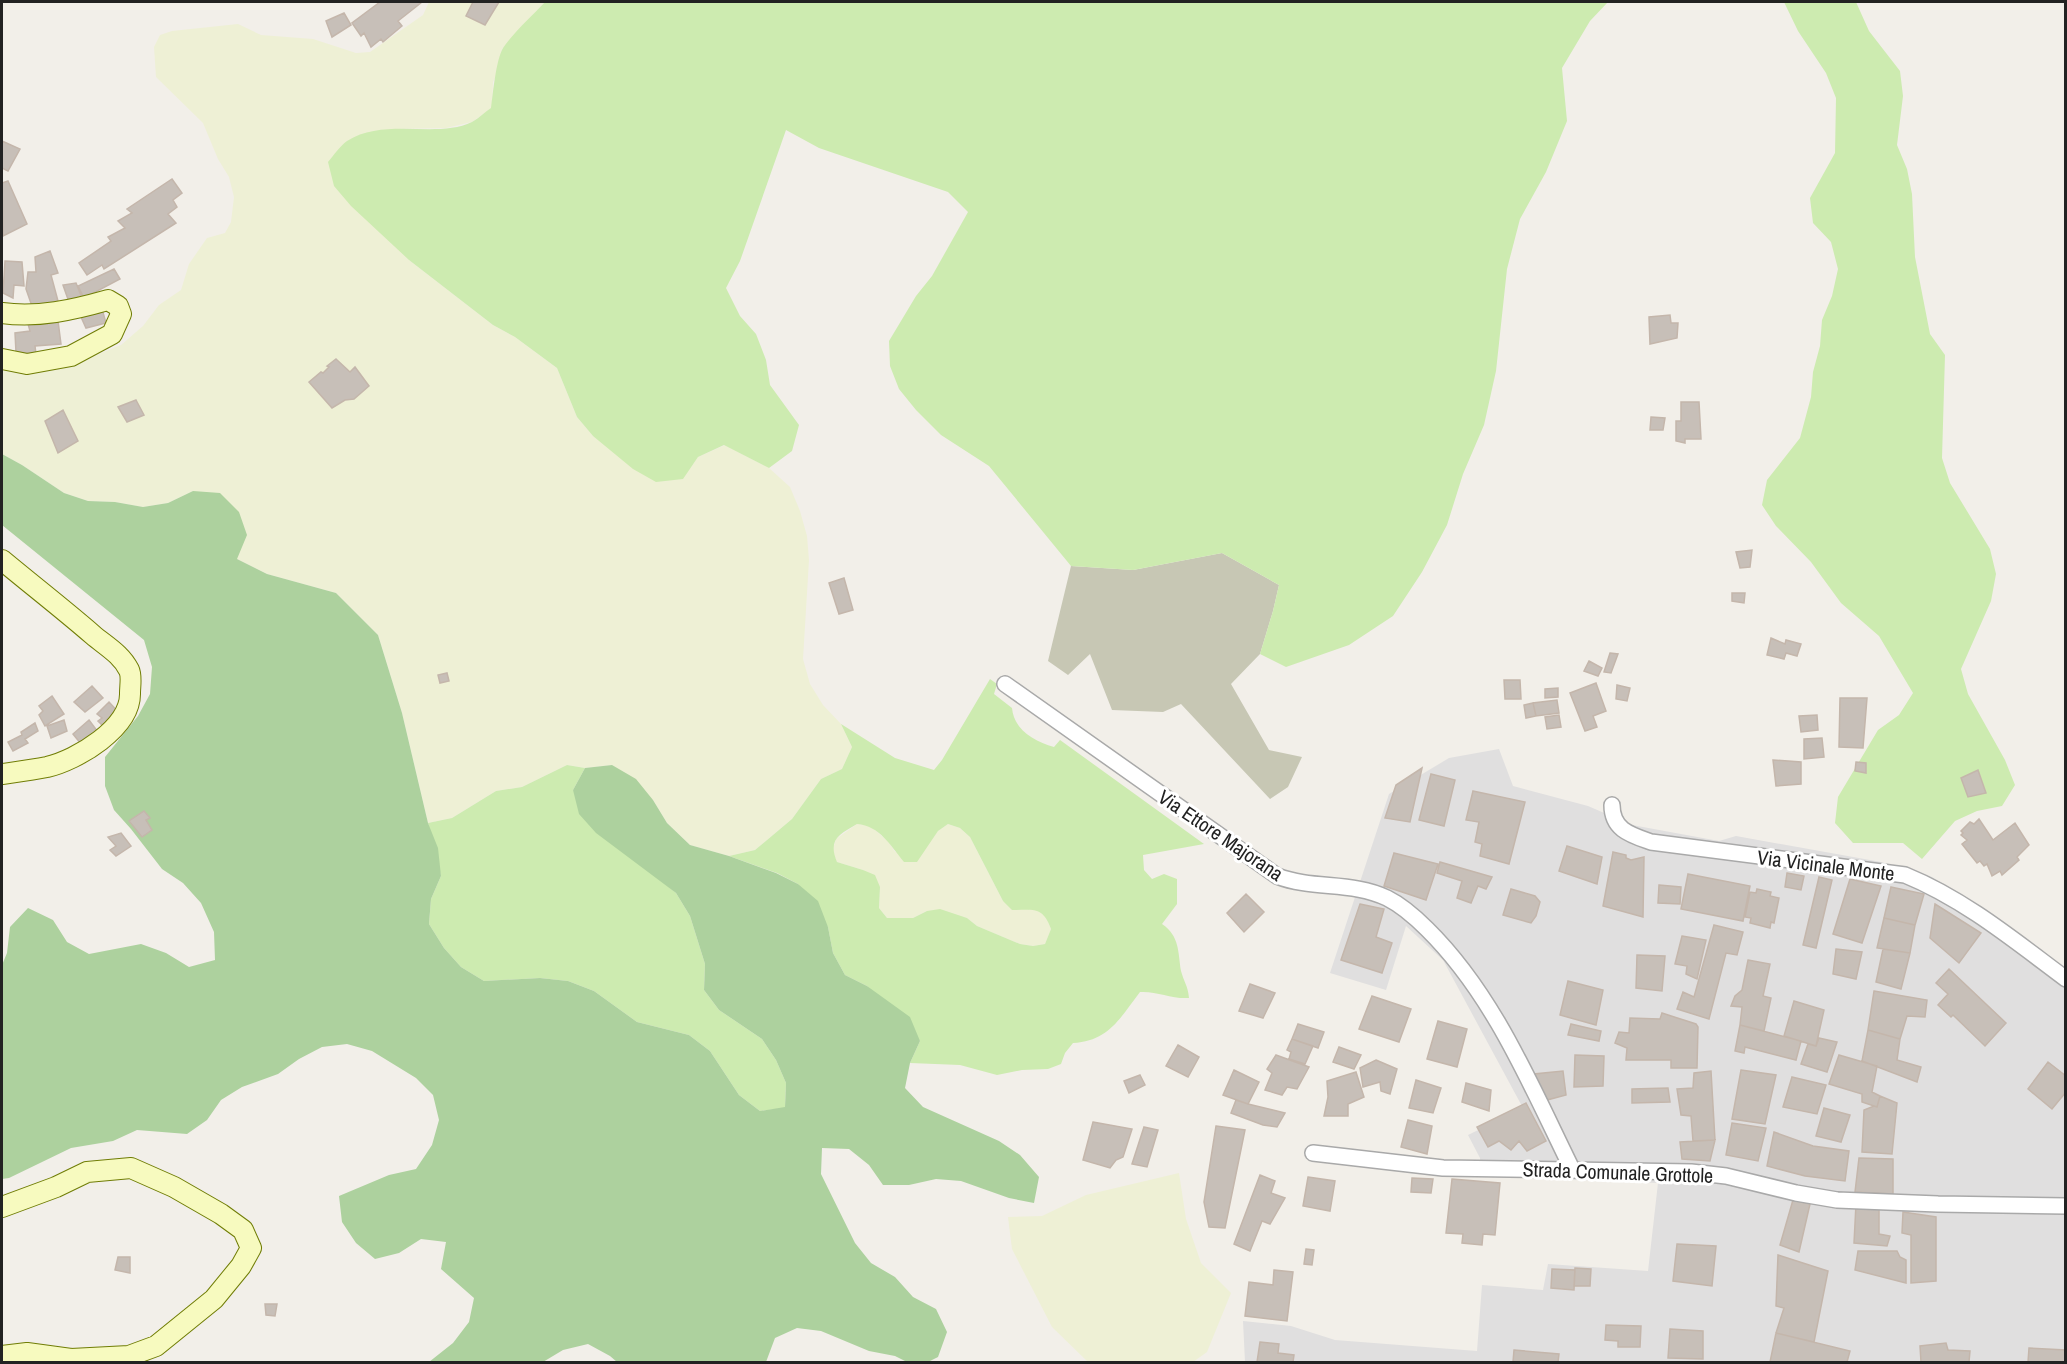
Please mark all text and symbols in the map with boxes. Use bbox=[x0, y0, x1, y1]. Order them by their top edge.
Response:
street label: Via Ettore Majorana bbox=[1153, 783, 1289, 887]
street label: Via Vicinale Monte bbox=[1756, 843, 1896, 887]
street label: Strada Comunale Grottole bbox=[1522, 1155, 1714, 1189]

